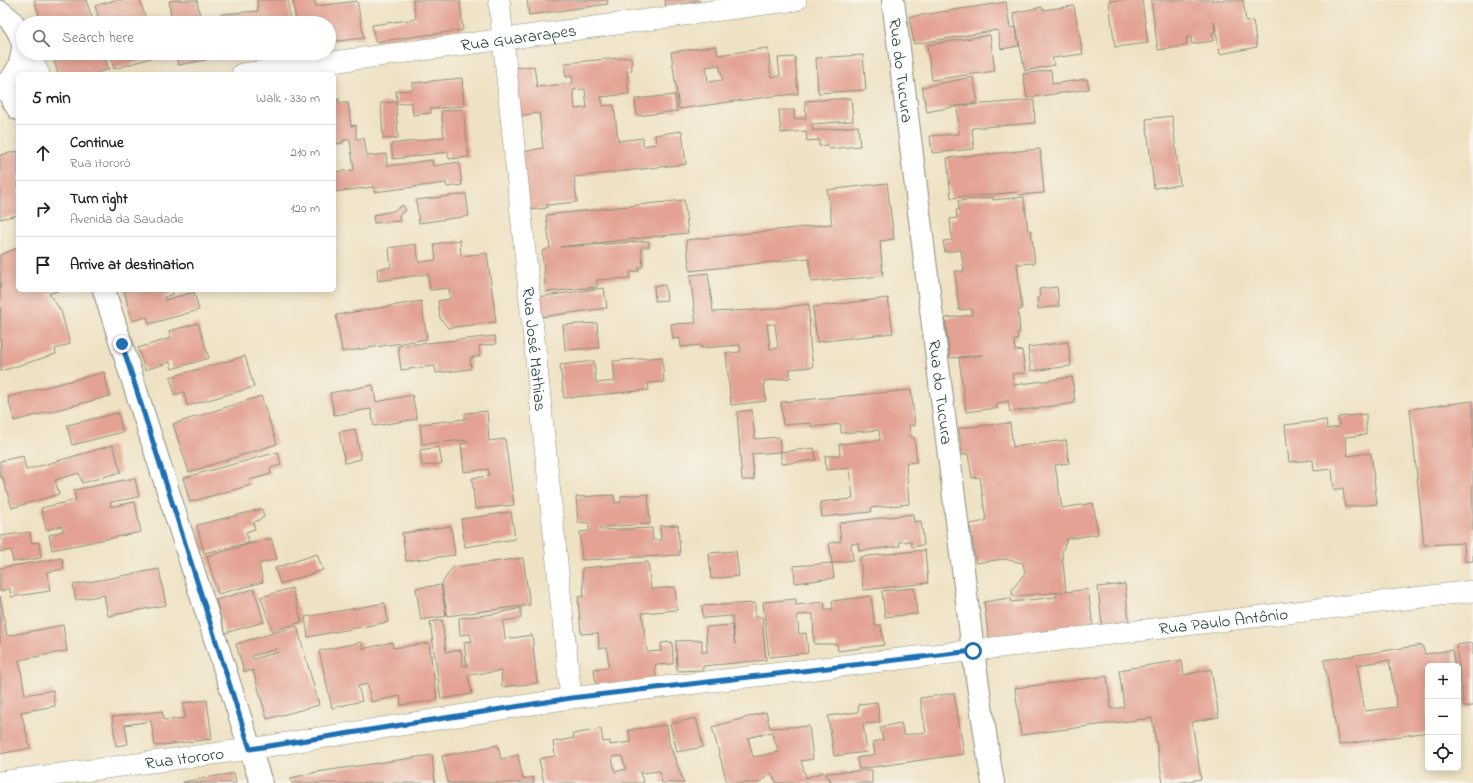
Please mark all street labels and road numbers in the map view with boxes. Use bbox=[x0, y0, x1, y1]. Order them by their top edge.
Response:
street label: Rua do Tucura bbox=[881, 17, 919, 124]
street label: Rua Guararapes bbox=[459, 18, 578, 59]
street label: Rua José Mathias bbox=[515, 286, 552, 412]
street label: Rua do Tucura bbox=[921, 338, 959, 446]
street label: Rua Paulo Antônio bbox=[1157, 602, 1290, 642]
street label: Rua Itororo bbox=[144, 742, 226, 777]

